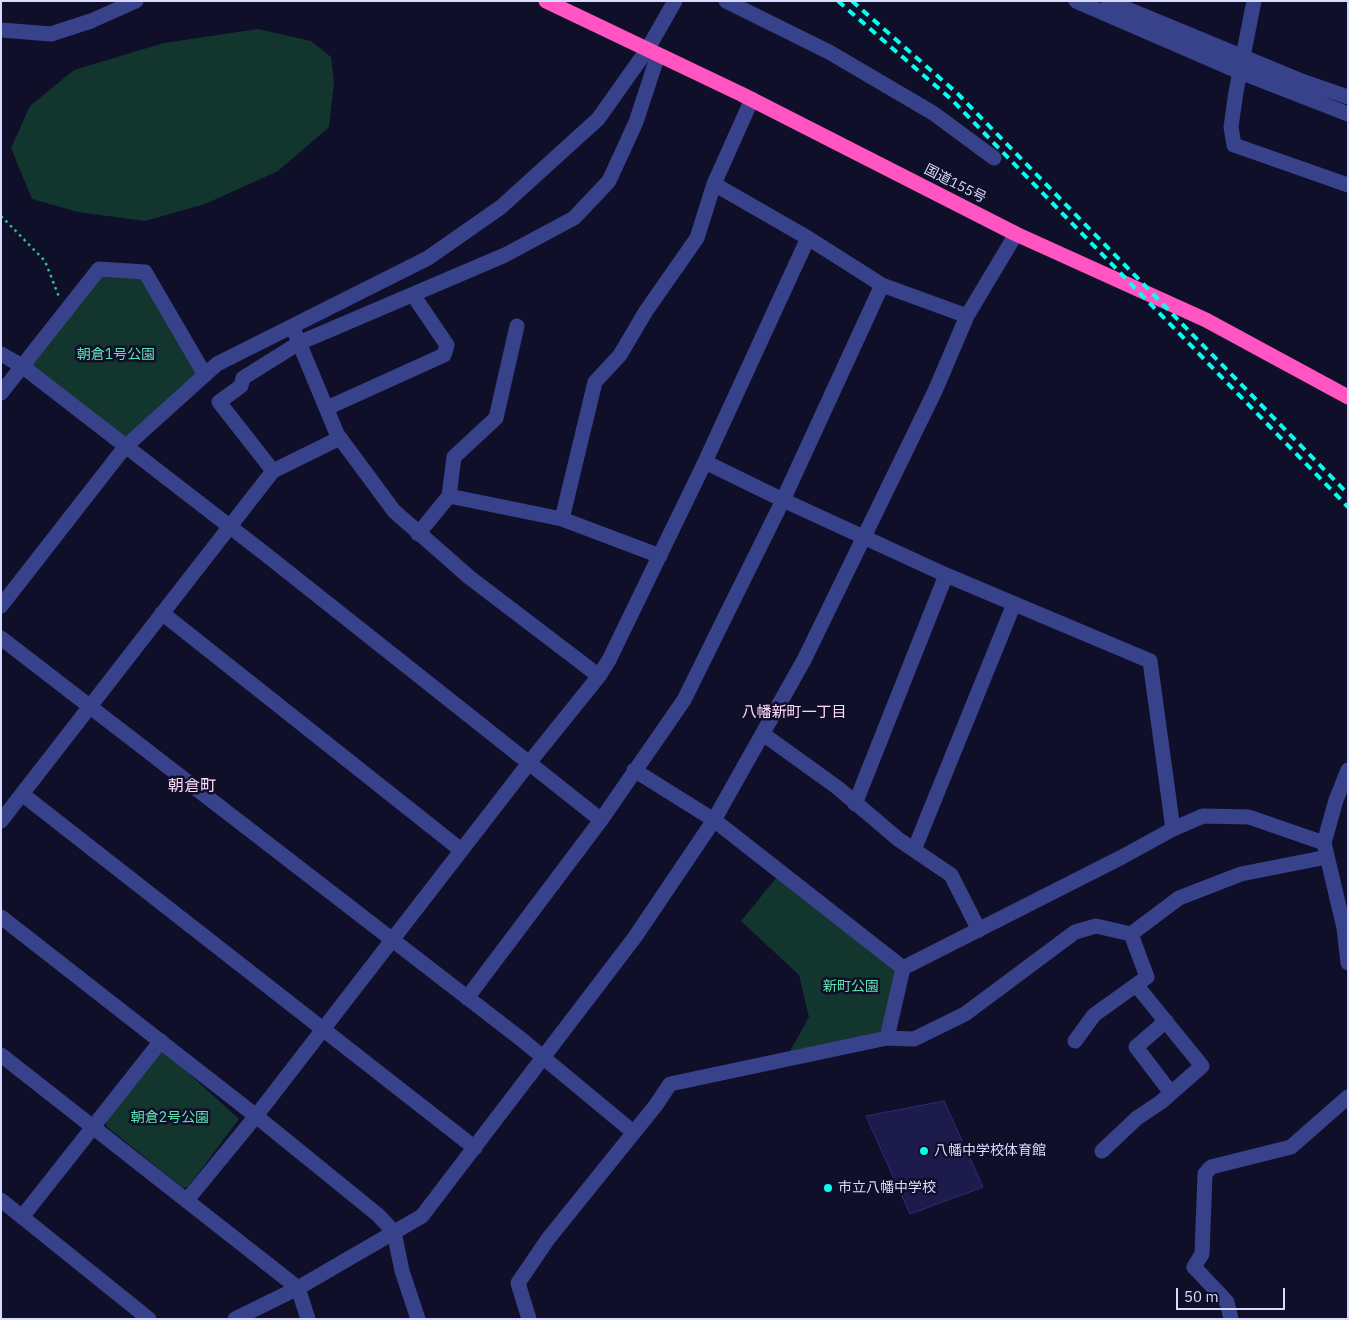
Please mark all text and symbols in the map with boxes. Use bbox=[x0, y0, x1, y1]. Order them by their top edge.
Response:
street label: 国道155号 bbox=[921, 161, 989, 207]
park label: 朝倉1号公園 bbox=[77, 347, 155, 363]
district label: 八幡新町一丁目 bbox=[742, 704, 846, 722]
district label: 朝倉町 bbox=[168, 776, 216, 796]
park label: 新町公園 bbox=[823, 979, 879, 995]
park label: 朝倉2号公園 bbox=[131, 1110, 209, 1126]
place label: 八幡中学校体育館 bbox=[934, 1143, 1046, 1159]
marker: 八幡中学校体育館 bbox=[918, 1145, 930, 1157]
place label: 市立八幡中学校 bbox=[838, 1180, 936, 1196]
marker: 市立八幡中学校 bbox=[822, 1182, 834, 1194]
scale bar bbox=[1179, 1278, 1288, 1310]
text: 50 m bbox=[1184, 1287, 1219, 1306]

